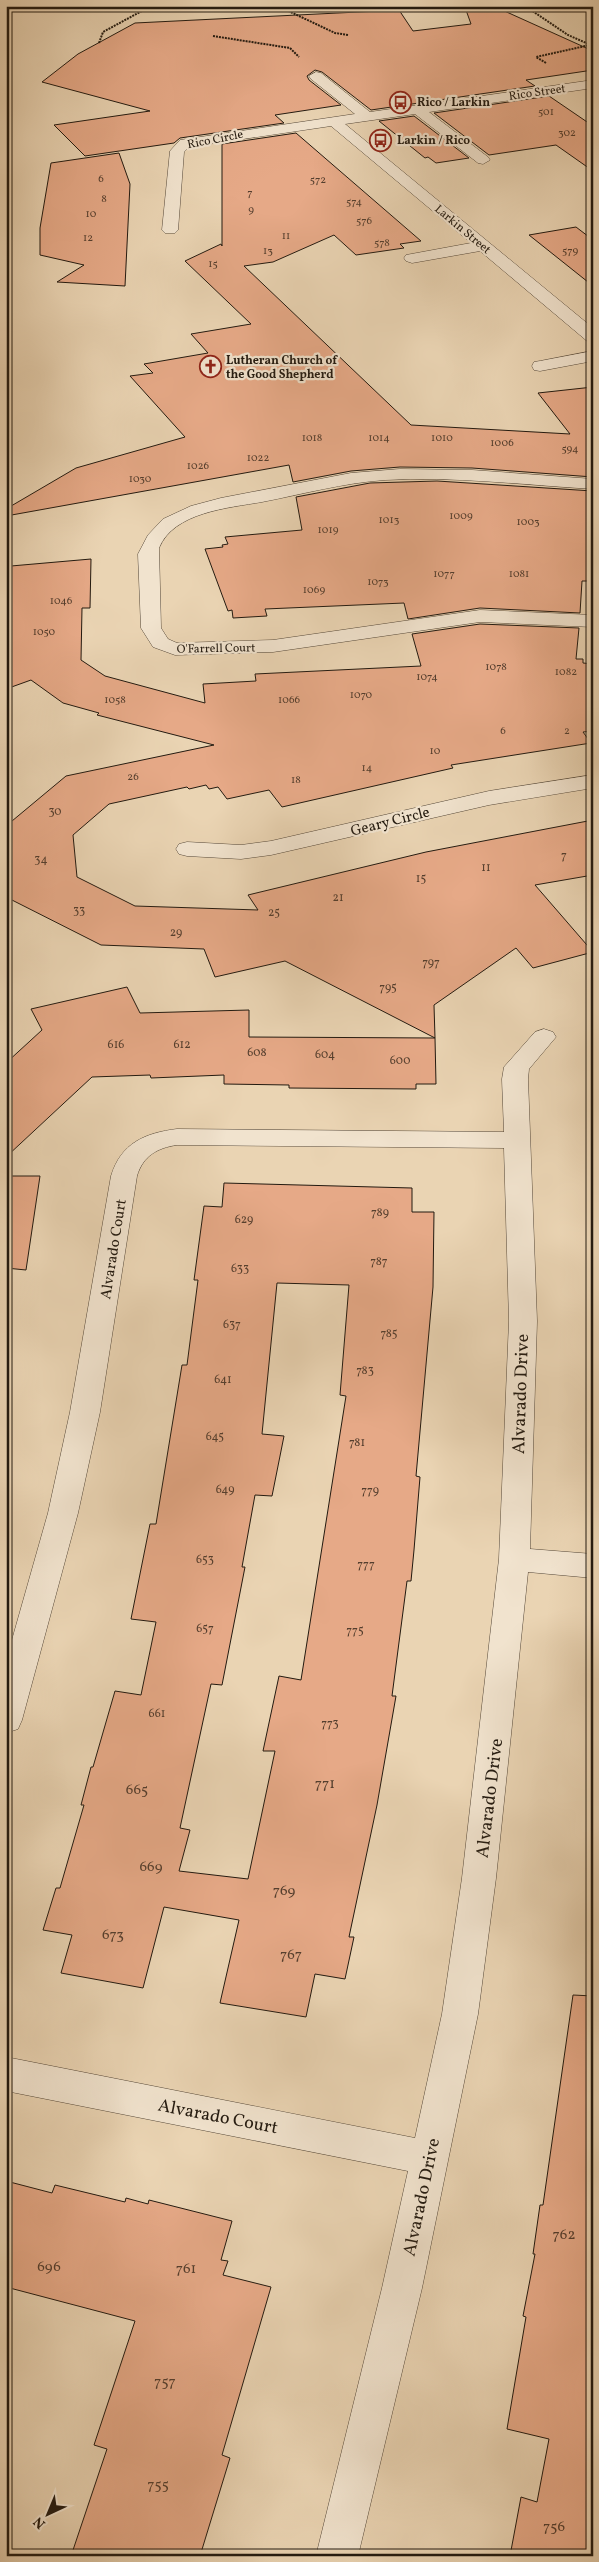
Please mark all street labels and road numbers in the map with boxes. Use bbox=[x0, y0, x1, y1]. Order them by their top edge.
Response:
street label: Rico Street bbox=[508, 81, 567, 105]
street label: Rico Circle bbox=[186, 127, 245, 153]
street label: Larkin Street bbox=[431, 201, 494, 258]
street label: O'Farrell Court bbox=[177, 640, 255, 658]
street label: Geary Circle bbox=[349, 802, 432, 842]
street label: Alvarado Court bbox=[96, 1198, 133, 1301]
street label: Alvarado Drive bbox=[507, 1333, 536, 1455]
street label: Alvarado Drive bbox=[471, 1737, 510, 1859]
street label: Alvarado Court bbox=[156, 2094, 280, 2141]
street label: Alvarado Drive bbox=[398, 2136, 447, 2259]

